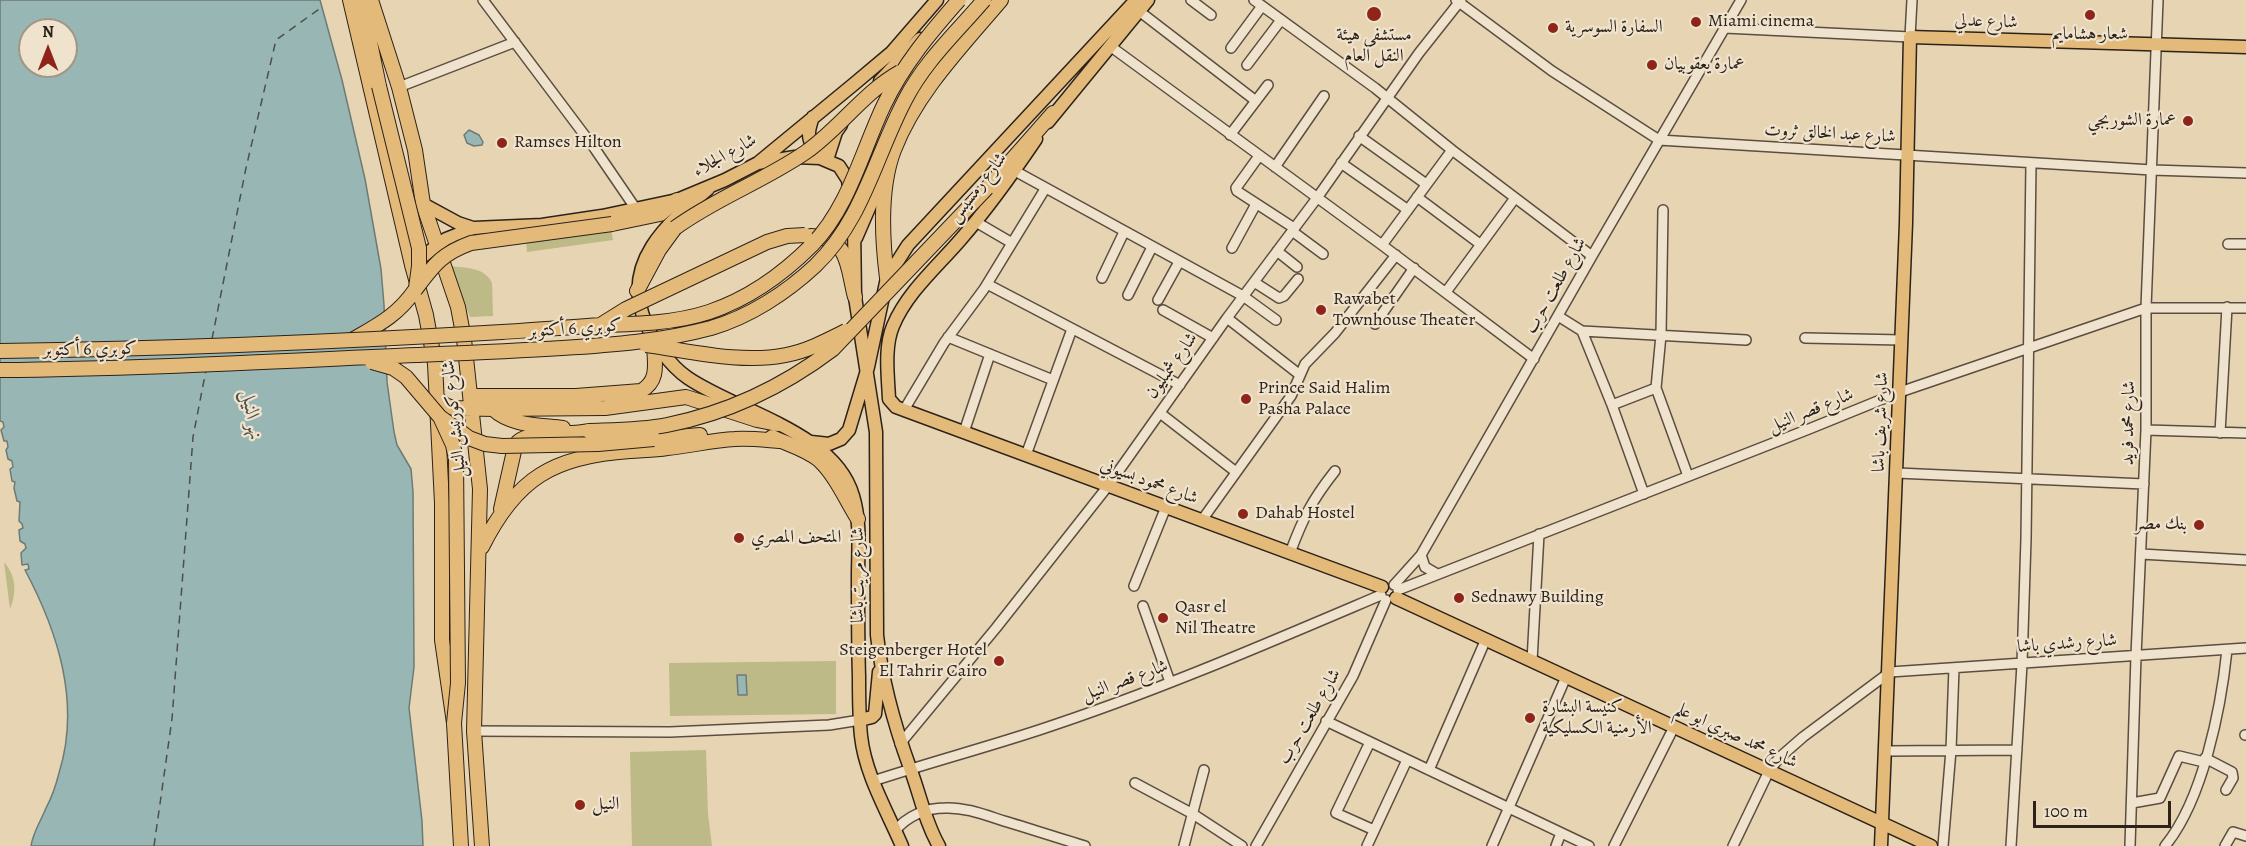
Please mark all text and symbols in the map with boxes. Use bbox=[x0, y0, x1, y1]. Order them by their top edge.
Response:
marker: مستشفى هيئة النقل العام bbox=[1365, 5, 1383, 23]
marker: شعار هشامايم bbox=[2083, 8, 2097, 22]
street label: شارع عدلي bbox=[1954, 10, 2018, 34]
place label: Miami cinema bbox=[1708, 11, 1814, 33]
marker: Miami cinema bbox=[1689, 15, 1703, 29]
place label: السفارة السوسرية bbox=[1565, 17, 1663, 39]
north arrow bbox=[18, 18, 78, 78]
text: N bbox=[42, 21, 54, 43]
marker: السفارة السوسرية bbox=[1546, 21, 1560, 35]
place label: شعار هشامايم bbox=[2052, 24, 2128, 46]
place label: مستشفى هيئة النقل العام bbox=[1336, 25, 1412, 68]
place label: عمارة يعقوبيان bbox=[1664, 54, 1745, 76]
marker: عمارة يعقوبيان bbox=[1645, 58, 1659, 72]
place label: عمارة الشوربجي bbox=[2088, 110, 2176, 132]
marker: عمارة الشوربجي bbox=[2181, 114, 2195, 128]
street label: شارع عبد الخالق ثروت bbox=[1764, 120, 1896, 148]
street label: شارع الجلاء bbox=[689, 130, 761, 182]
place label: Ramses Hilton bbox=[514, 132, 622, 154]
marker: Ramses Hilton bbox=[495, 136, 509, 150]
street label: شارع رمسيس bbox=[944, 149, 1012, 227]
street label: شارع طلعت حرب bbox=[1521, 234, 1591, 338]
place label: Rawabet Townhouse Theater bbox=[1333, 289, 1475, 332]
marker: Rawabet Townhouse Theater bbox=[1314, 303, 1328, 317]
street label: كوبري 6 أكتوبر bbox=[527, 315, 623, 343]
street label: شارع شمبليون bbox=[1141, 329, 1203, 403]
street label: كوبري 6 أكتوبر bbox=[43, 338, 137, 362]
street label: شارع كورنيش النيل bbox=[438, 359, 472, 479]
street label: شارع شريف باشا bbox=[1868, 372, 1894, 472]
place label: Prince Said Halim Pasha Palace bbox=[1258, 378, 1390, 420]
street label: شارع محمد فريد bbox=[2117, 380, 2141, 466]
street label: شارع قصر النيل bbox=[1765, 384, 1857, 438]
water label: نهر النيل bbox=[235, 388, 267, 442]
marker: Prince Said Halim Pasha Palace bbox=[1239, 392, 1253, 406]
street label: شارع محمود بسيوني bbox=[1097, 454, 1201, 510]
place label: Dahab Hostel bbox=[1255, 503, 1355, 525]
marker: Dahab Hostel bbox=[1236, 507, 1250, 521]
place label: بنك مصر bbox=[2135, 514, 2187, 536]
marker: بنك مصر bbox=[2192, 518, 2206, 532]
place label: المتحف المصري bbox=[751, 527, 842, 549]
street label: شارع مريت باشا bbox=[848, 527, 870, 623]
marker: المتحف المصري bbox=[732, 531, 746, 545]
place label: Sednawy Building bbox=[1471, 587, 1604, 609]
marker: Sednawy Building bbox=[1452, 591, 1466, 605]
place label: Qasr el Nil Theatre bbox=[1175, 597, 1256, 640]
marker: Qasr el Nil Theatre bbox=[1156, 611, 1170, 625]
street label: شارع رشدي باشا bbox=[2016, 630, 2118, 658]
place label: Steigenberger Hotel El Tahrir Cairo bbox=[839, 640, 987, 682]
marker: Steigenberger Hotel El Tahrir Cairo bbox=[992, 654, 1006, 668]
street label: شارع قصر النيل bbox=[1079, 655, 1171, 707]
street label: شارع طلعت حرب bbox=[1274, 665, 1346, 769]
place label: كنيسة البشارة الأرمنية الكسليكية bbox=[1542, 697, 1652, 740]
street label: شارع محمد صبري ابو علم bbox=[1671, 698, 1801, 774]
marker: كنيسة البشارة الأرمنية الكسليكية bbox=[1523, 711, 1537, 725]
scale bar bbox=[2036, 789, 2174, 827]
place label: النيل bbox=[592, 794, 619, 816]
marker: النيل bbox=[573, 798, 587, 812]
text: 100 m bbox=[2044, 799, 2088, 823]

